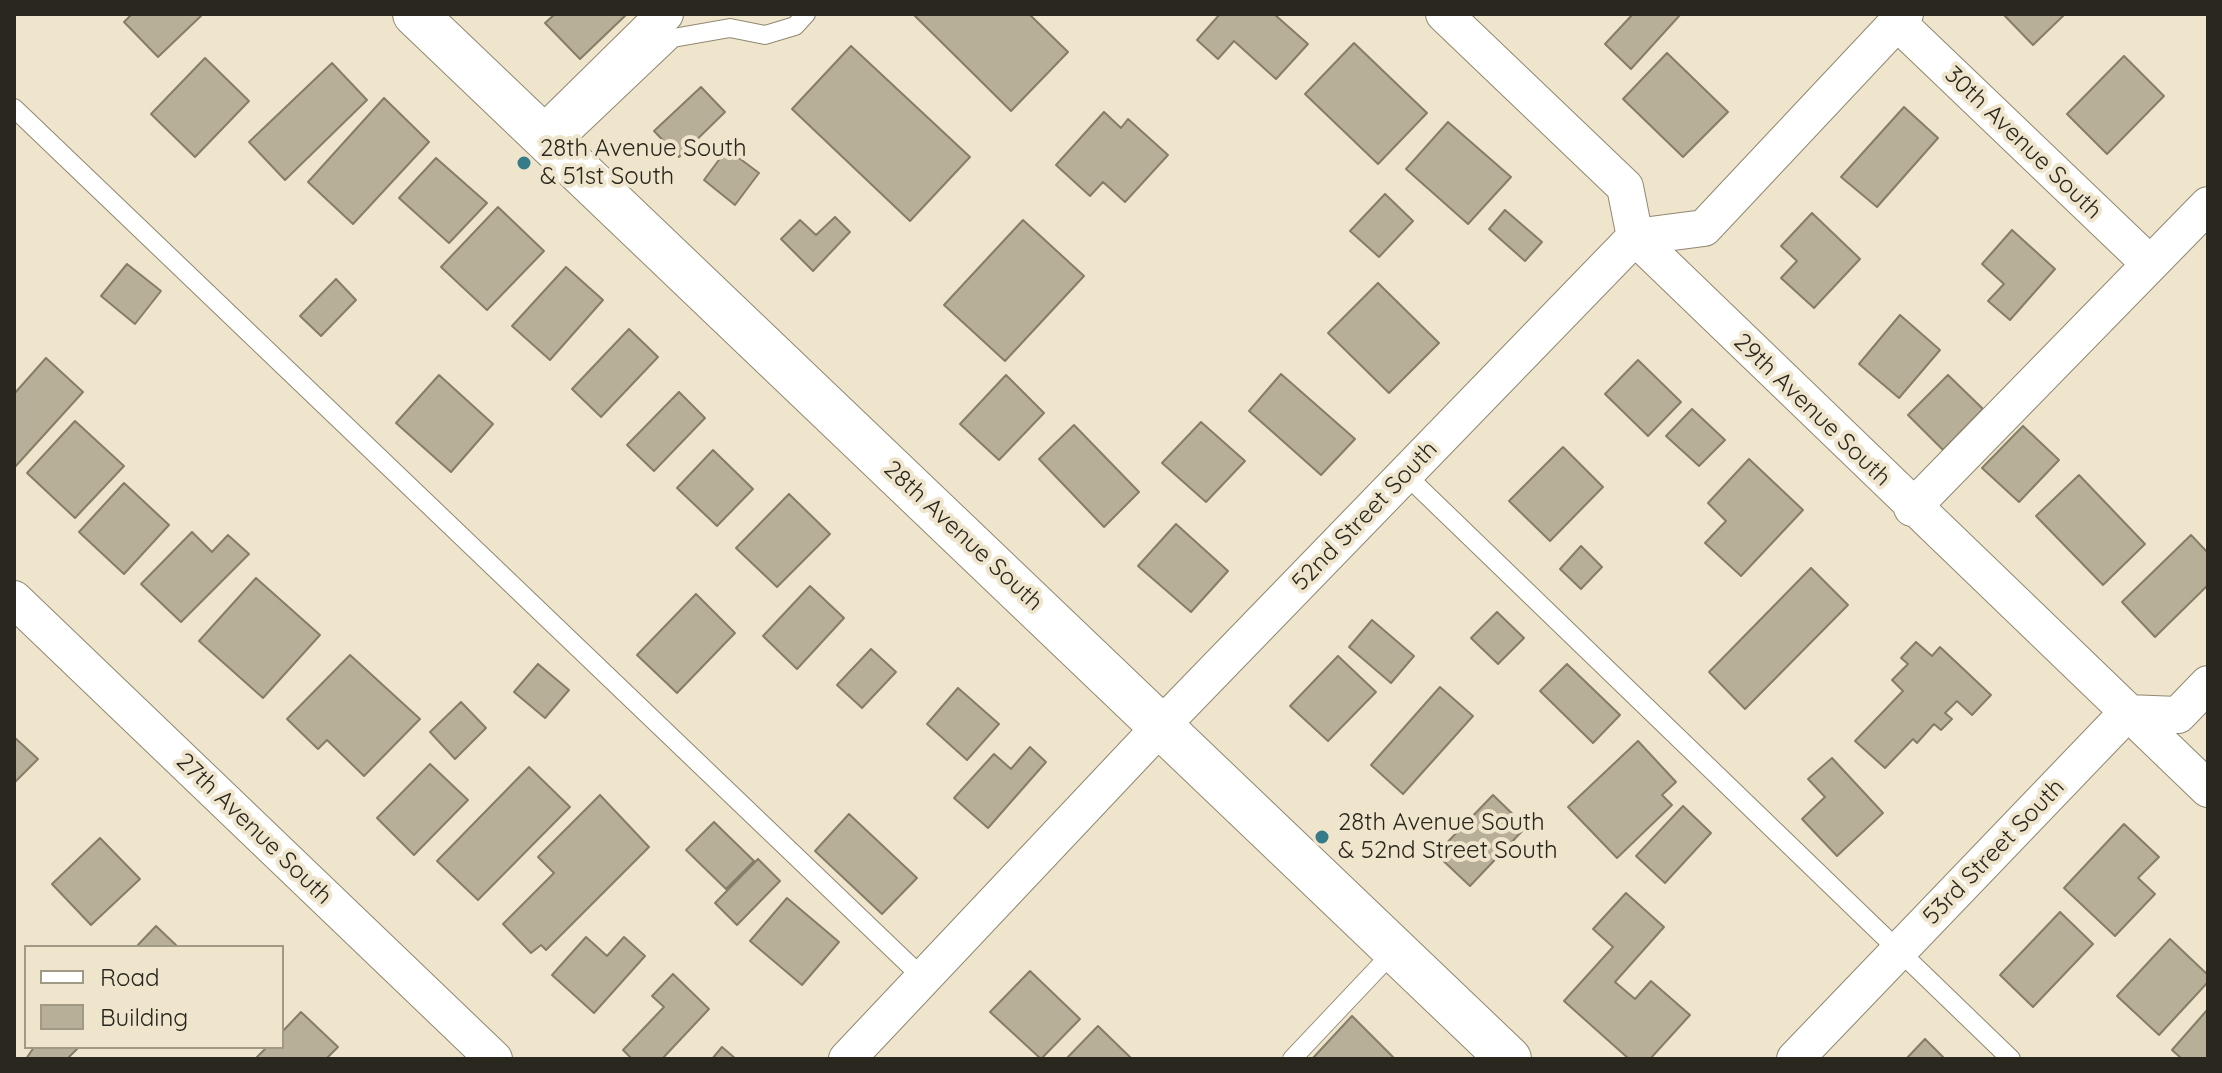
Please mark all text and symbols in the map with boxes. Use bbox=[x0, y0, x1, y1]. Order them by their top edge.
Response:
street label: 30th Avenue South bbox=[1938, 61, 2108, 225]
place label: 28th Avenue South & 51st South bbox=[540, 135, 747, 191]
marker: 28th Avenue South & 51st South bbox=[515, 154, 533, 172]
street label: 29th Avenue South bbox=[1728, 328, 1896, 492]
street label: 52nd Street South bbox=[1286, 435, 1444, 597]
street label: 28th Avenue South bbox=[878, 455, 1048, 617]
street label: 27th Avenue South bbox=[170, 747, 338, 911]
street label: 53rd Street South bbox=[1917, 773, 2071, 931]
place label: 28th Avenue South & 52nd Street South bbox=[1338, 809, 1558, 865]
marker: 28th Avenue South & 52nd Street South bbox=[1313, 828, 1331, 846]
legend bbox=[24, 945, 284, 1049]
text: Road bbox=[100, 962, 160, 992]
text: Building bbox=[100, 1002, 188, 1032]

